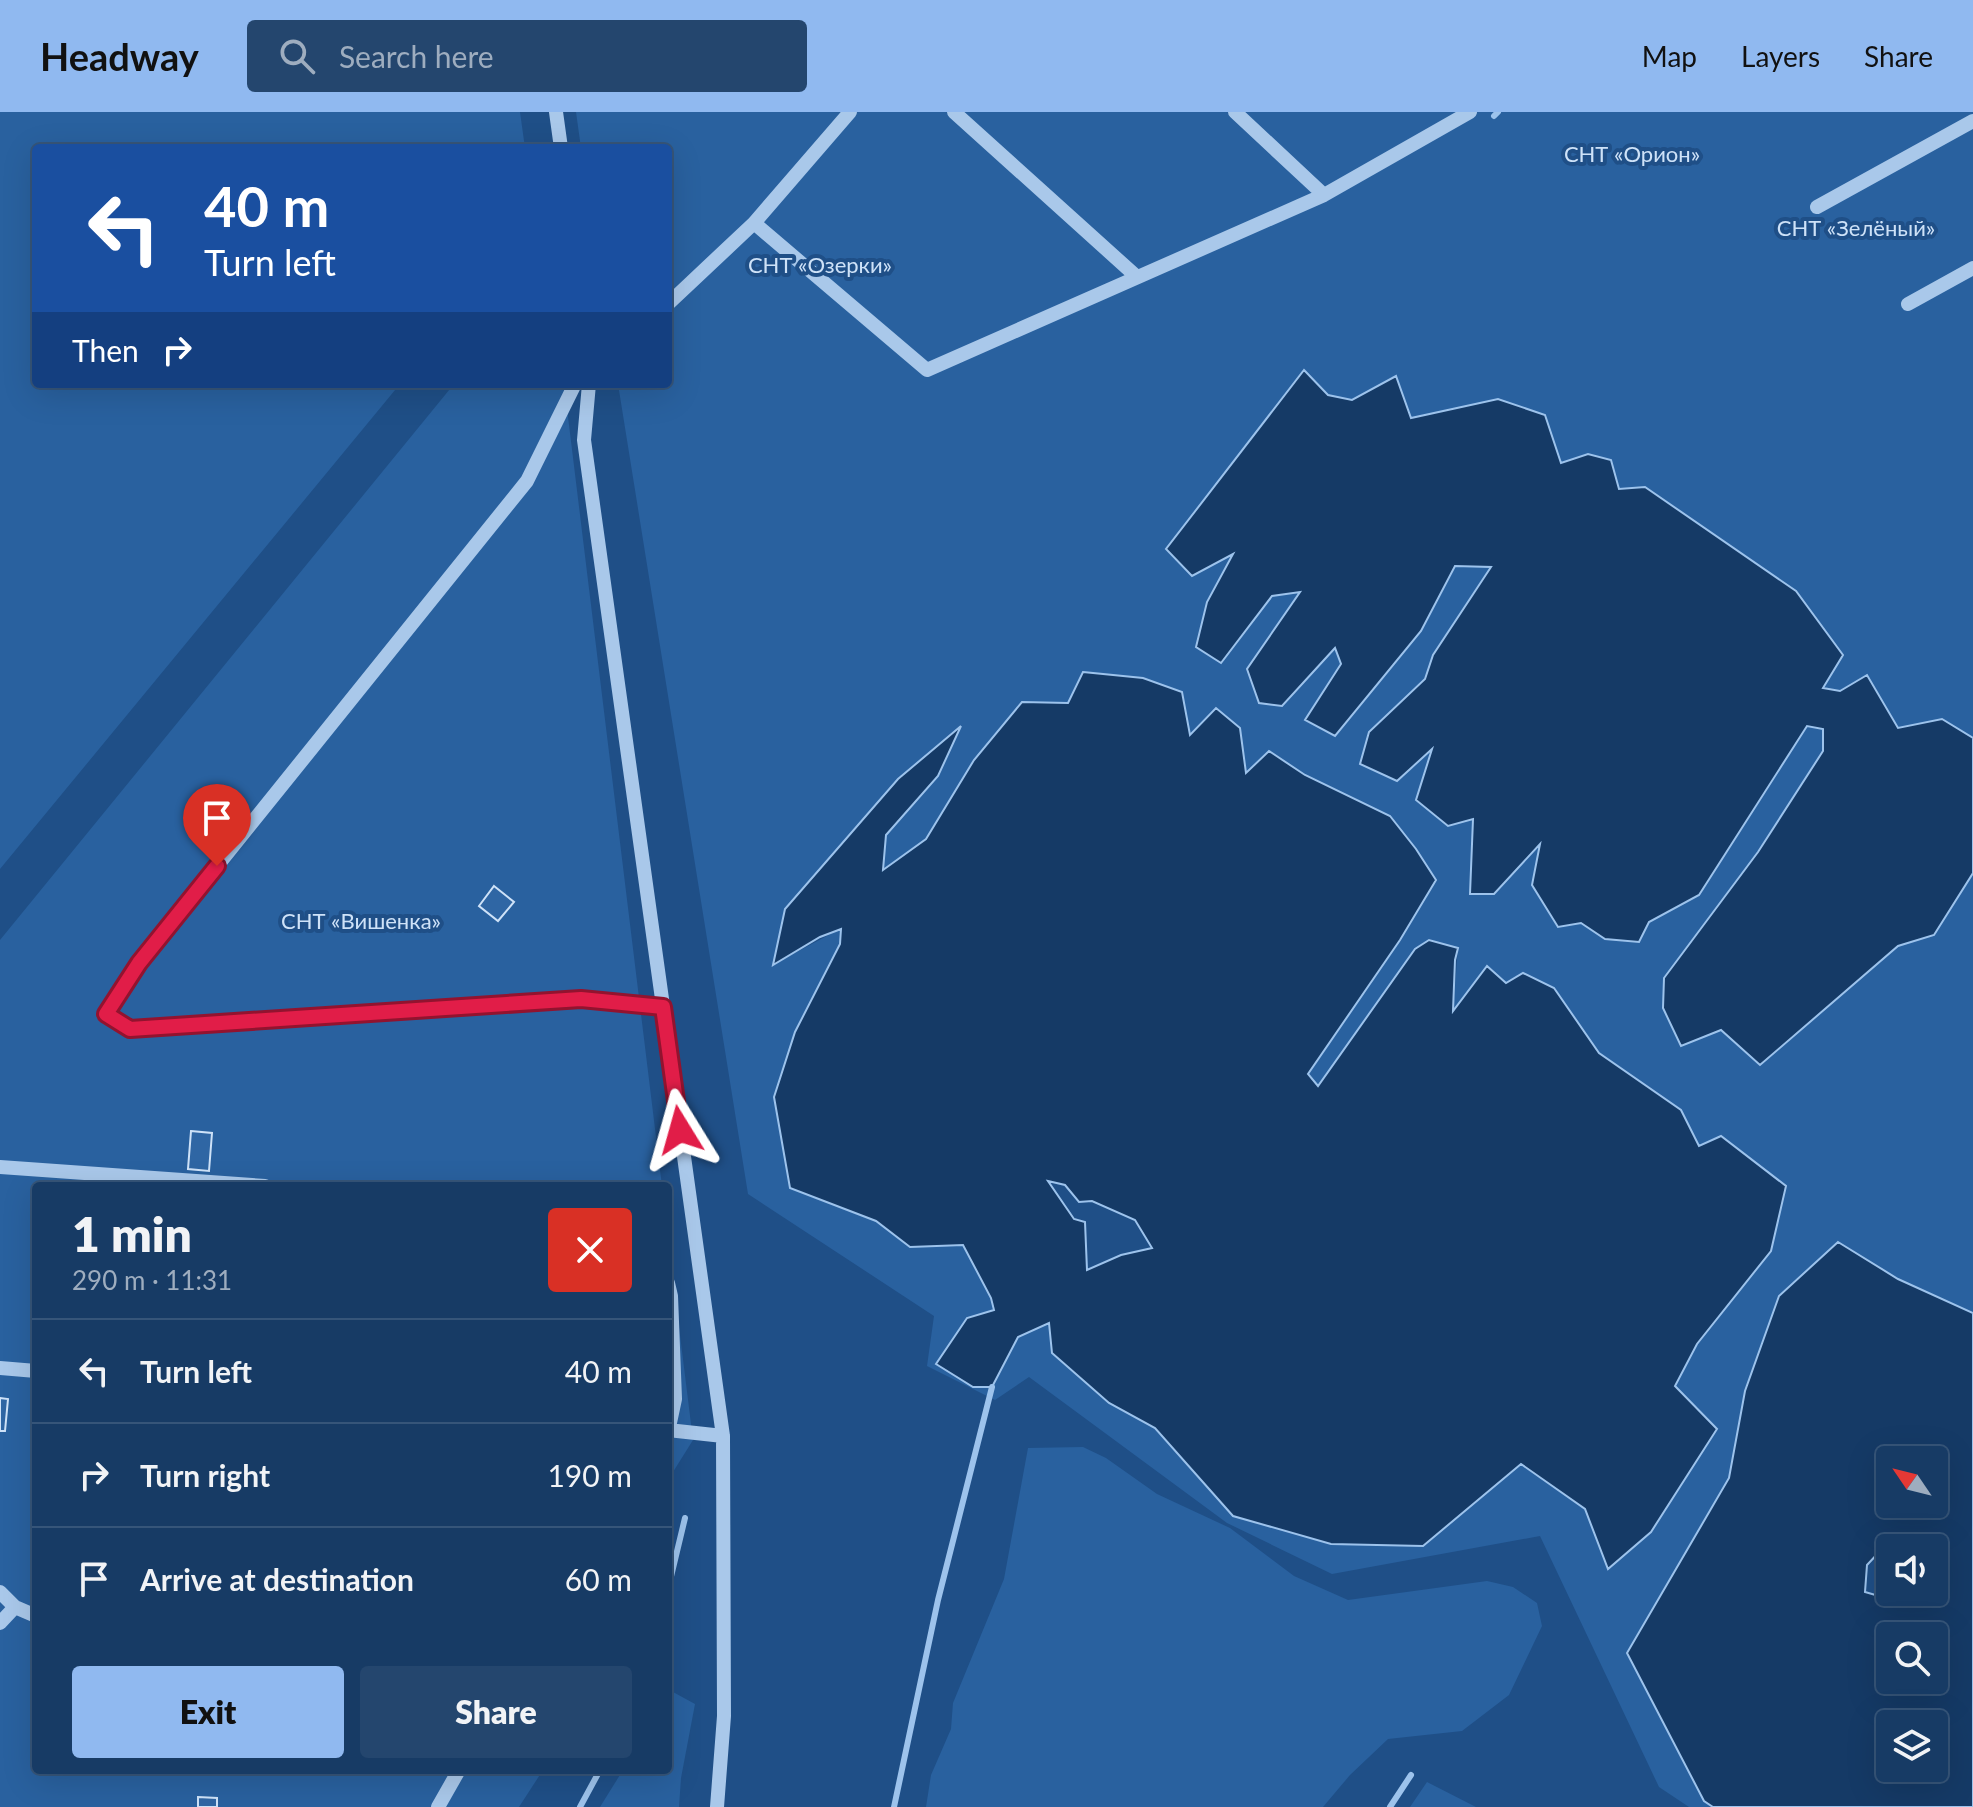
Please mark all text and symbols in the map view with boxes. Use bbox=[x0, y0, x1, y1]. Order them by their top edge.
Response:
search box bbox=[247, 20, 807, 92]
text: Headway bbox=[40, 33, 199, 79]
icon: search bbox=[275, 34, 319, 78]
text: Search here bbox=[339, 38, 494, 74]
text: Map bbox=[1642, 39, 1697, 73]
text: Layers bbox=[1741, 39, 1820, 73]
text: Share bbox=[1864, 39, 1933, 73]
park label: СНТ «Орион» bbox=[1564, 140, 1700, 167]
text: 40 m bbox=[204, 172, 329, 239]
icon: left bbox=[72, 176, 176, 280]
park label: СНТ «Зелёный» bbox=[1777, 214, 1935, 241]
text: Turn left bbox=[204, 240, 336, 284]
park label: СНТ «Озерки» bbox=[748, 251, 892, 278]
icon: right bbox=[155, 328, 199, 372]
text: Then bbox=[72, 332, 139, 368]
pin bbox=[183, 784, 251, 866]
icon: arrive bbox=[195, 796, 239, 840]
park label: СНТ «Вишенка» bbox=[281, 907, 441, 934]
position arrow bbox=[638, 1088, 722, 1172]
text: 1 min bbox=[72, 1205, 192, 1262]
button: close bbox=[548, 1208, 632, 1292]
text: 290 m · 11:31 bbox=[72, 1264, 232, 1296]
icon: left bbox=[72, 1349, 116, 1393]
text: Turn left bbox=[140, 1353, 252, 1389]
text: 40 m bbox=[565, 1353, 632, 1389]
north arrow bbox=[1876, 1446, 1948, 1518]
map controls bbox=[1876, 1446, 1948, 1782]
icon: right bbox=[72, 1453, 116, 1497]
text: Turn right bbox=[140, 1457, 270, 1493]
text: 190 m bbox=[547, 1457, 632, 1493]
button: sound bbox=[1876, 1534, 1948, 1606]
icon: arrive bbox=[72, 1557, 116, 1601]
text: Arrive at destination bbox=[140, 1561, 414, 1597]
text: 60 m bbox=[565, 1561, 632, 1597]
button: search bbox=[1876, 1622, 1948, 1694]
button: Exit bbox=[72, 1666, 344, 1758]
button: Share bbox=[360, 1666, 632, 1758]
button: layers bbox=[1876, 1710, 1948, 1782]

